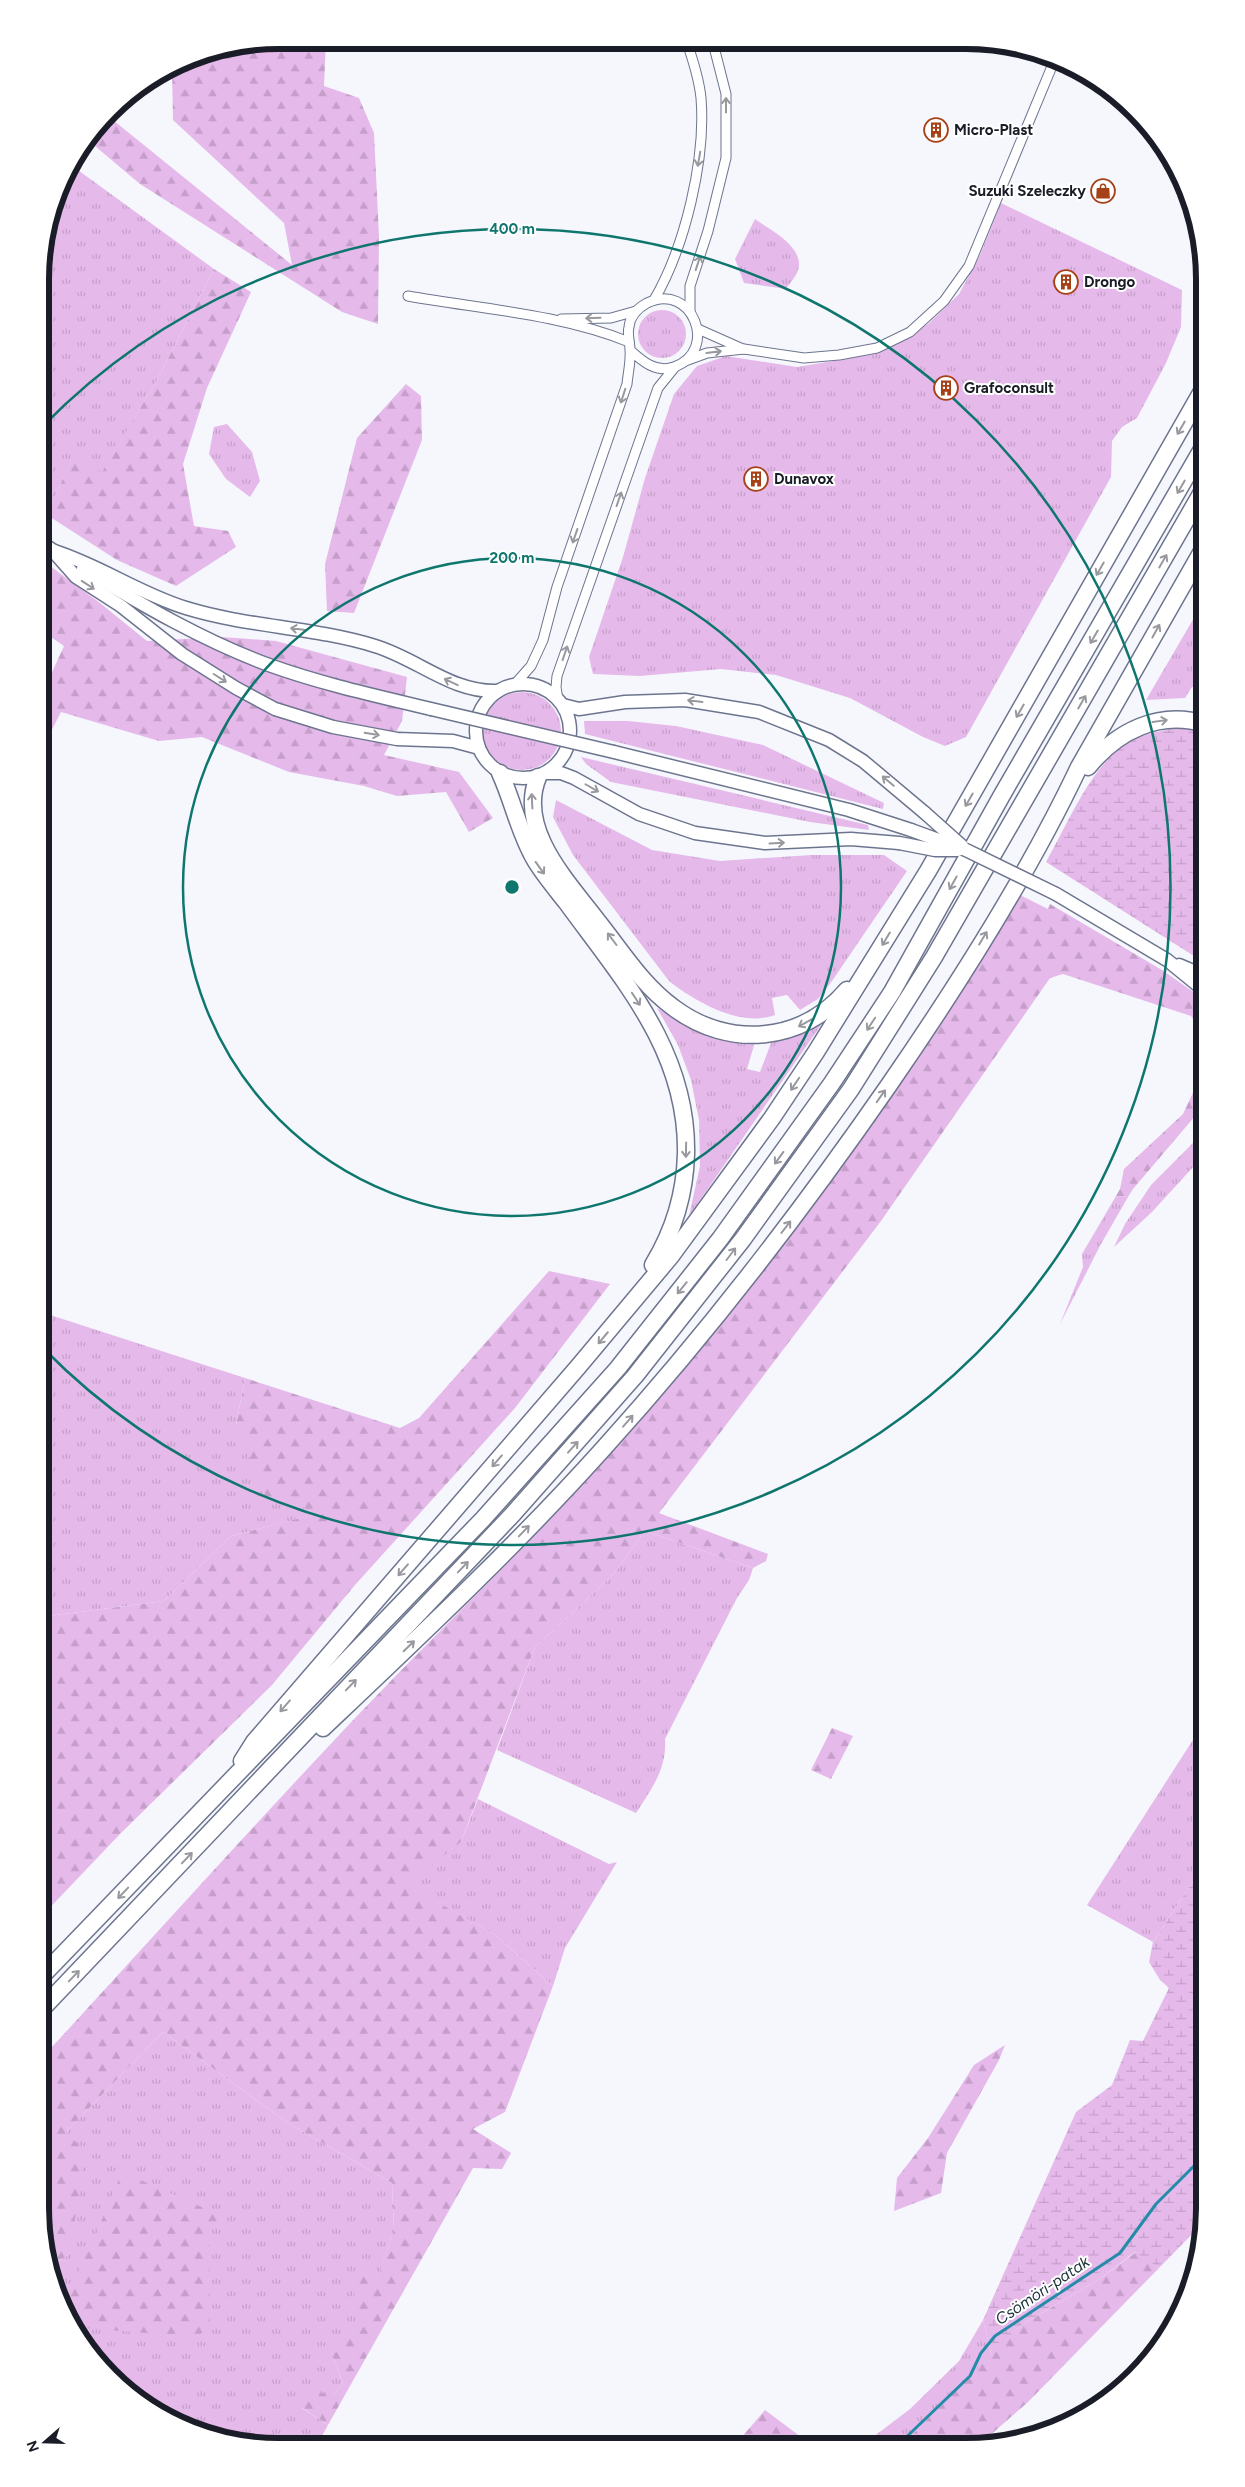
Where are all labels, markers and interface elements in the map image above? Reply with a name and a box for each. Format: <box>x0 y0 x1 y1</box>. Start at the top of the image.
one-way arrow <box>721 97 731 113</box>
building icon: Micro-Plast <box>923 117 949 143</box>
place label: Micro-Plast <box>954 121 1033 139</box>
one-way arrow <box>694 151 704 167</box>
shop icon: Suzuki Szeleczky <box>1090 178 1116 204</box>
place label: Suzuki Szeleczky <box>969 182 1086 200</box>
text: 400 m <box>489 220 535 238</box>
one-way arrow <box>693 256 703 272</box>
building icon: Drongo <box>1053 269 1079 295</box>
place label: Drongo <box>1084 273 1135 291</box>
one-way arrow <box>585 314 601 323</box>
one-way arrow <box>706 347 722 357</box>
building icon: Grafoconsult <box>933 375 959 401</box>
place label: Grafoconsult <box>964 379 1054 397</box>
one-way arrow <box>618 388 628 404</box>
one-way arrow <box>1176 421 1186 436</box>
building icon: Dunavox <box>743 466 769 492</box>
place label: Dunavox <box>774 470 834 488</box>
one-way arrow <box>1176 479 1186 494</box>
one-way arrow <box>615 492 624 507</box>
one-way arrow <box>570 528 579 543</box>
text: 200 m <box>490 549 534 567</box>
one-way arrow <box>1159 554 1169 568</box>
one-way arrow <box>1095 562 1105 576</box>
one-way arrow <box>81 579 95 590</box>
one-way arrow <box>291 624 307 634</box>
one-way arrow <box>1152 624 1162 638</box>
one-way arrow <box>1088 630 1098 644</box>
one-way arrow <box>561 645 571 661</box>
one-way arrow <box>213 674 227 684</box>
one-way arrow <box>444 676 459 686</box>
one-way arrow <box>1078 695 1088 709</box>
one-way arrow <box>687 696 703 706</box>
one-way arrow <box>1015 703 1025 718</box>
one-way arrow <box>1151 716 1167 726</box>
one-way arrow <box>363 730 379 740</box>
one-way arrow <box>881 776 894 787</box>
one-way arrow <box>585 784 599 794</box>
one-way arrow <box>964 792 974 807</box>
one-way arrow <box>528 793 537 809</box>
one-way arrow <box>769 838 785 847</box>
one-way arrow <box>535 860 546 874</box>
one-way arrow <box>948 876 958 891</box>
centre of rings <box>503 878 521 896</box>
one-way arrow <box>607 932 617 946</box>
one-way arrow <box>881 932 891 946</box>
one-way arrow <box>979 932 989 946</box>
one-way arrow <box>631 991 641 1005</box>
one-way arrow <box>865 1016 875 1030</box>
one-way arrow <box>799 1019 813 1029</box>
one-way arrow <box>790 1077 800 1091</box>
one-way arrow <box>876 1089 886 1103</box>
one-way arrow <box>681 1142 691 1158</box>
one-way arrow <box>774 1151 785 1164</box>
one-way arrow <box>781 1220 791 1234</box>
one-way arrow <box>726 1248 737 1261</box>
one-way arrow <box>677 1281 688 1294</box>
one-way arrow <box>597 1331 608 1344</box>
one-way arrow <box>622 1414 634 1427</box>
one-way arrow <box>567 1441 579 1454</box>
one-way arrow <box>492 1454 503 1467</box>
one-way arrow <box>518 1525 530 1537</box>
one-way arrow <box>457 1561 469 1574</box>
one-way arrow <box>397 1564 409 1577</box>
one-way arrow <box>403 1640 415 1652</box>
one-way arrow <box>345 1678 357 1691</box>
one-way arrow <box>279 1700 291 1713</box>
one-way arrow <box>180 1853 192 1865</box>
one-way arrow <box>117 1887 129 1900</box>
one-way arrow <box>68 1969 80 1982</box>
water label: Csömöri-patak <box>992 2251 1094 2329</box>
north arrow <box>20 2417 70 2467</box>
text: N <box>23 2438 43 2454</box>

